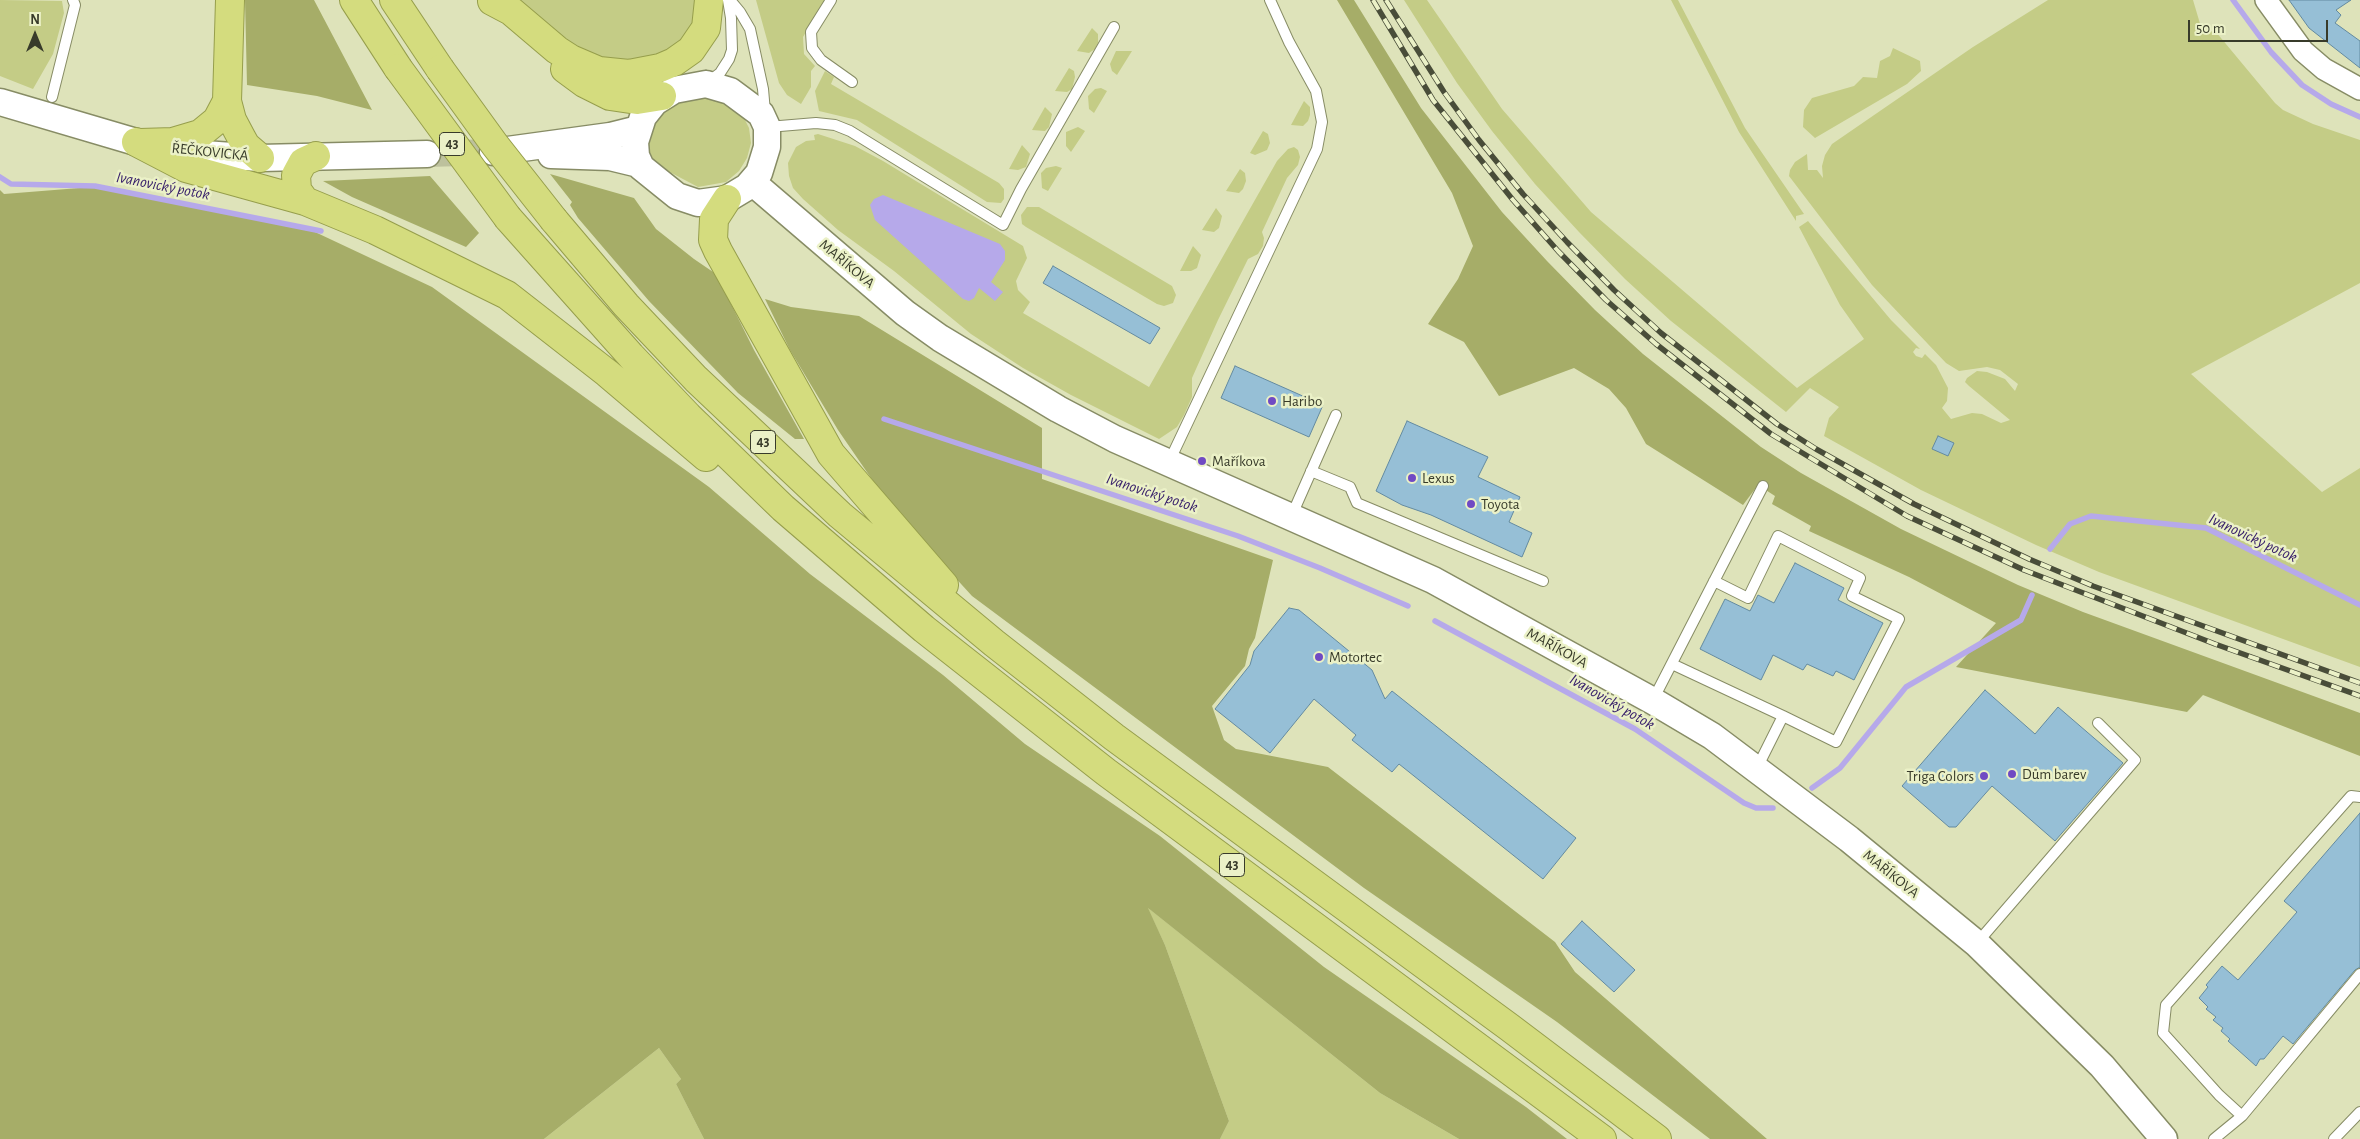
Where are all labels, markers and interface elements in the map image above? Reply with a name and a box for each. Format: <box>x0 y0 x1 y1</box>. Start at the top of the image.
north arrow <box>10 10 60 60</box>
scale bar <box>2190 10 2330 42</box>
text: N <box>30 13 40 27</box>
text: 50 m <box>2196 21 2225 36</box>
road number: 43 <box>440 132 464 156</box>
street label: ŘEČKOVICKÁ <box>171 139 249 165</box>
water label: Ivanovický potok <box>114 167 212 205</box>
street label: MAŘÍKOVA <box>816 236 878 292</box>
place label: Haribo <box>1282 392 1322 410</box>
marker: Haribo <box>1266 395 1278 407</box>
road number: 43 <box>750 431 776 454</box>
place label: Maříkova <box>1212 452 1266 470</box>
marker: Maříkova <box>1196 455 1208 467</box>
water label: Ivanovický potok <box>1104 469 1200 517</box>
place label: Lexus <box>1422 469 1455 487</box>
marker: Lexus <box>1406 472 1418 484</box>
place label: Toyota <box>1481 495 1520 513</box>
marker: Toyota <box>1465 498 1477 510</box>
water label: Ivanovický potok <box>2206 509 2300 567</box>
street label: MAŘÍKOVA <box>1523 624 1591 672</box>
place label: Motortec <box>1329 648 1382 666</box>
marker: Motortec <box>1313 651 1325 663</box>
water label: Ivanovický potok <box>1566 670 1658 734</box>
place label: Dům barev <box>2022 765 2086 783</box>
place label: Triga Colors <box>1906 767 1974 785</box>
marker: Dům barev <box>2006 768 2018 780</box>
marker: Triga Colors <box>1978 770 1990 782</box>
street label: MAŘÍKOVA <box>1859 846 1923 902</box>
road number: 43 <box>1220 854 1244 876</box>

